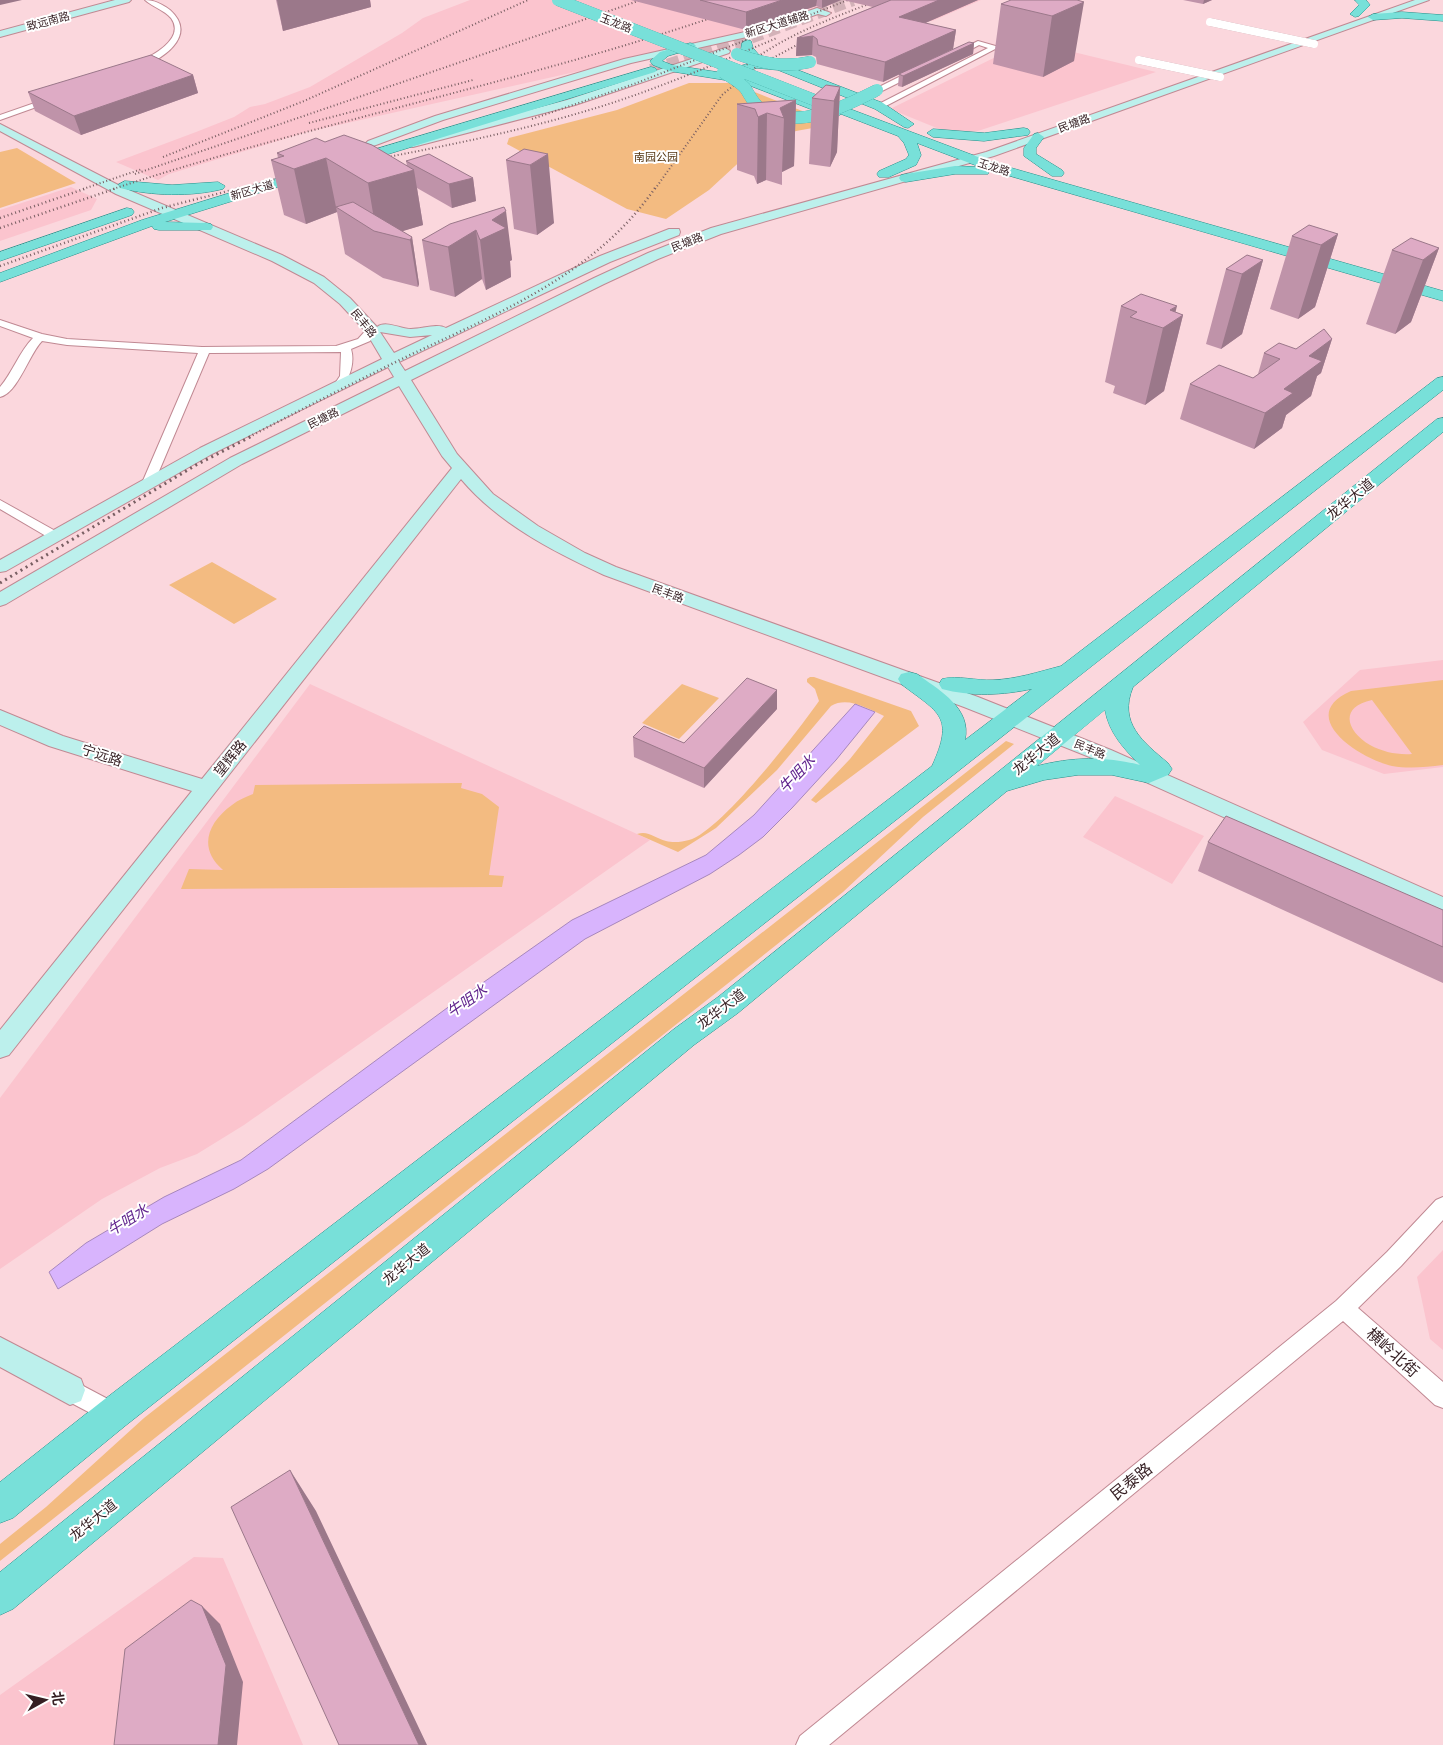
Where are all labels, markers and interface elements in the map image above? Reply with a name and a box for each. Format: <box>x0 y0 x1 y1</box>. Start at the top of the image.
street label: 新区大道辅路 <box>744 9 811 40</box>
street label: 致远南路 <box>25 10 71 33</box>
street label: 玉龙路 <box>598 11 634 35</box>
street label: 民塘路 <box>1056 112 1092 135</box>
park label: 南园公园 <box>634 151 678 164</box>
street label: 玉龙路 <box>976 156 1012 179</box>
street label: 新区大道 <box>229 178 275 203</box>
street label: 民塘路 <box>669 230 705 254</box>
street label: 民丰路 <box>348 306 379 340</box>
street label: 民塘路 <box>306 405 341 432</box>
street label: 龙华大道 <box>1323 475 1377 524</box>
street label: 民丰路 <box>650 582 686 605</box>
street label: 龙华大道 <box>1009 730 1063 779</box>
street label: 望辉路 <box>211 737 250 780</box>
street label: 民丰路 <box>1072 737 1108 762</box>
street label: 宁远路 <box>79 741 124 770</box>
water label: 牛咀水 <box>775 751 820 796</box>
water label: 牛咀水 <box>443 980 491 1021</box>
street label: 龙华大道 <box>694 986 749 1033</box>
water label: 牛咀水 <box>104 1200 153 1240</box>
street label: 龙华大道 <box>379 1240 433 1289</box>
street label: 横岭北街 <box>1363 1324 1423 1381</box>
street label: 民泰路 <box>1107 1459 1156 1504</box>
street label: 龙华大道 <box>66 1496 120 1545</box>
north arrow <box>20 1675 70 1725</box>
text: 北 <box>48 1690 67 1706</box>

